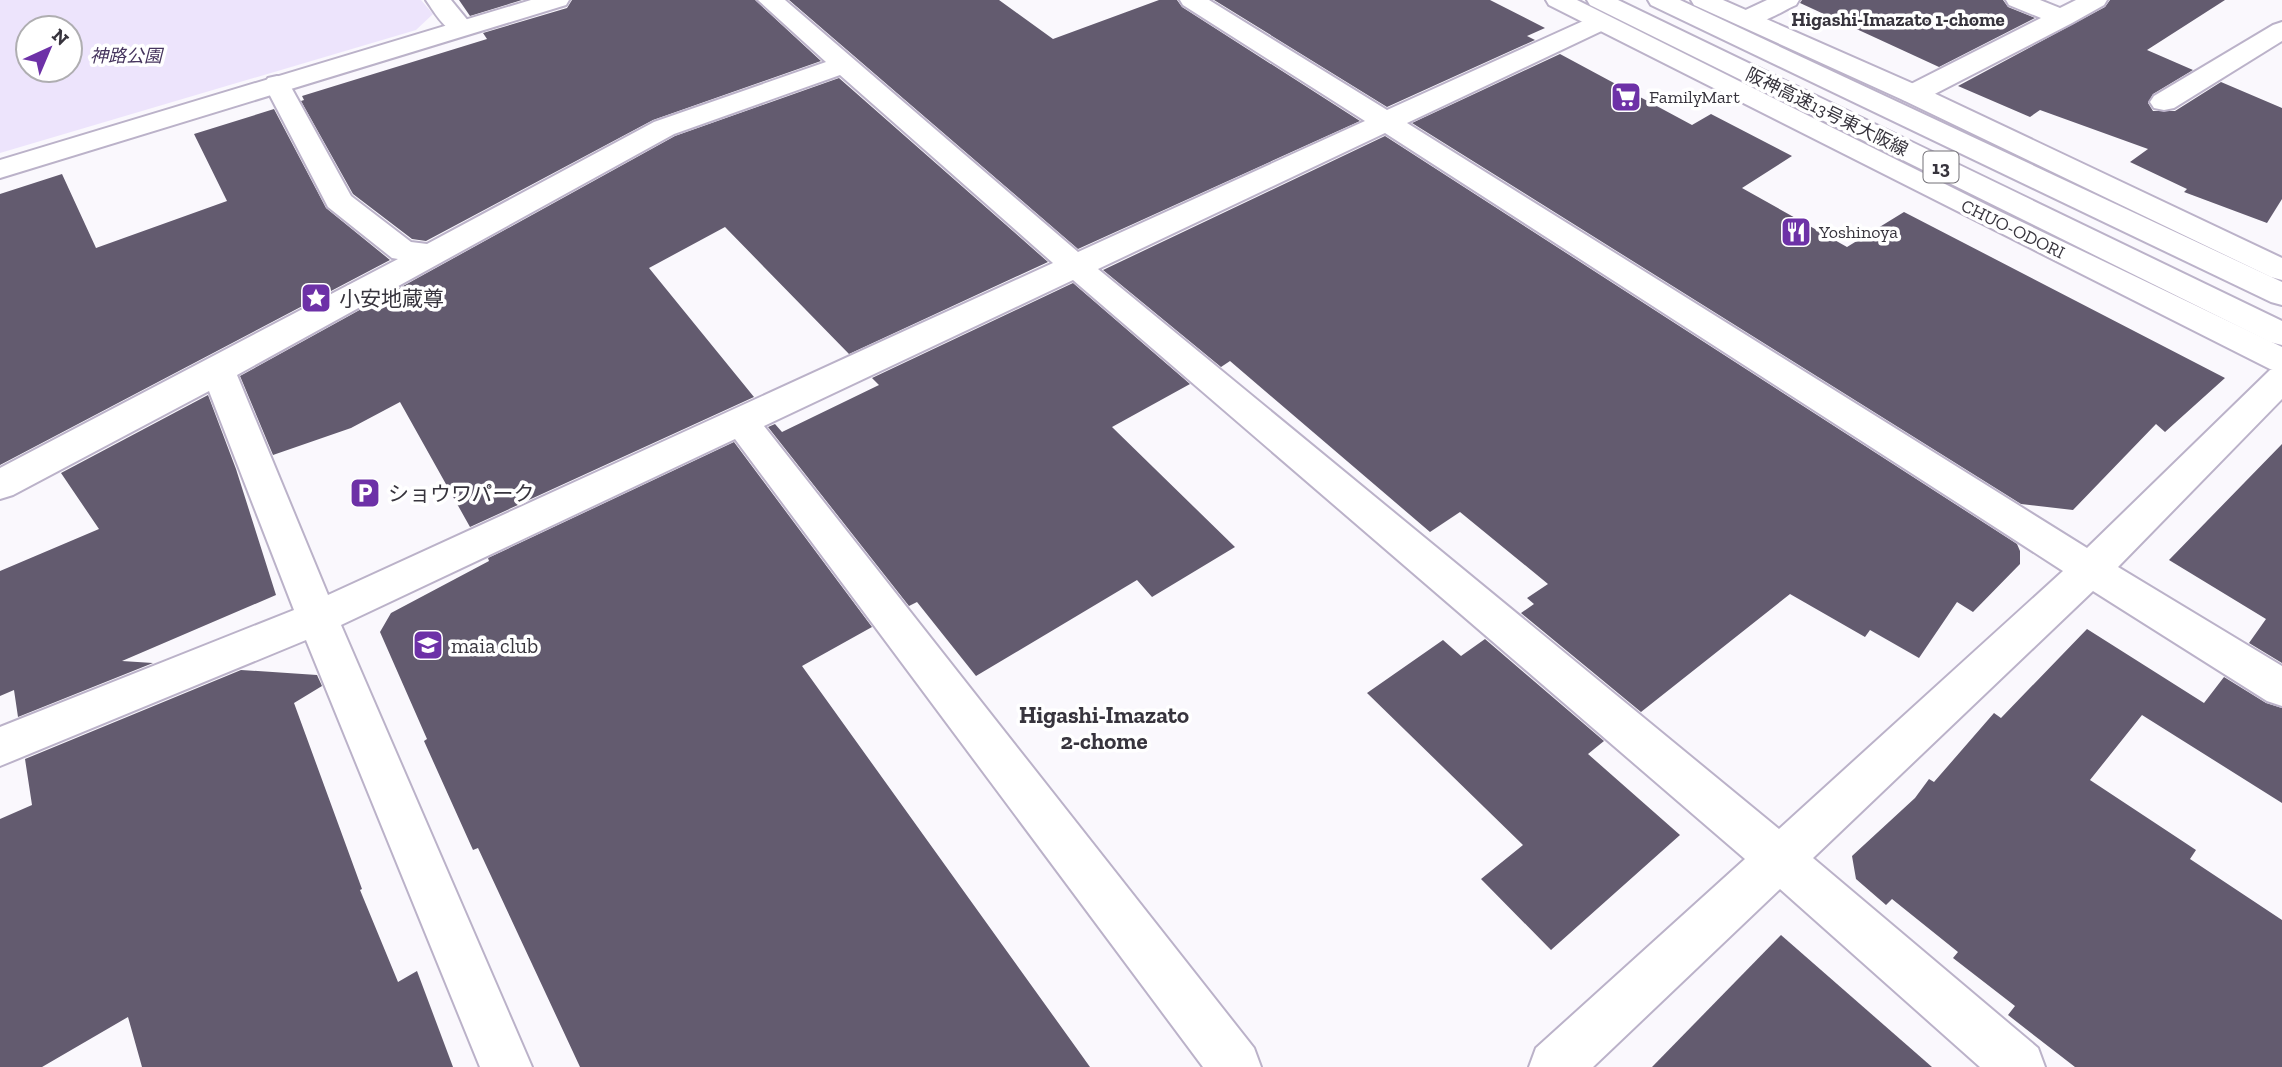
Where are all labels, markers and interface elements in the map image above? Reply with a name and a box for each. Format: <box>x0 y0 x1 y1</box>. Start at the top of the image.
district label: Higashi-Imazato 1-chome <box>1791 8 2005 31</box>
north arrow <box>14 14 84 84</box>
text: N <box>47 24 74 50</box>
park label: 神路公園 <box>90 45 165 67</box>
street label: 阪神高速13号東大阪線 <box>1742 63 1912 161</box>
supermarket icon: FamilyMart <box>1609 80 1643 114</box>
place label: FamilyMart <box>1649 86 1740 108</box>
road number: 13 <box>1924 152 1958 182</box>
street label: CHUO-ODORI <box>1958 194 2069 264</box>
restaurant icon: Yoshinoya <box>1779 215 1813 249</box>
place label: Yoshinoya <box>1818 221 1898 243</box>
place icon: 小安地蔵尊 <box>299 281 333 315</box>
place label: 小安地蔵尊 <box>339 286 444 311</box>
parking icon: ショウワパーク <box>348 476 382 510</box>
place label: ショウワパーク <box>388 481 535 506</box>
school or university icon: maia club <box>411 628 445 662</box>
place label: maia club <box>451 633 538 658</box>
district label: Higashi-Imazato 2-chome <box>1019 701 1189 755</box>

